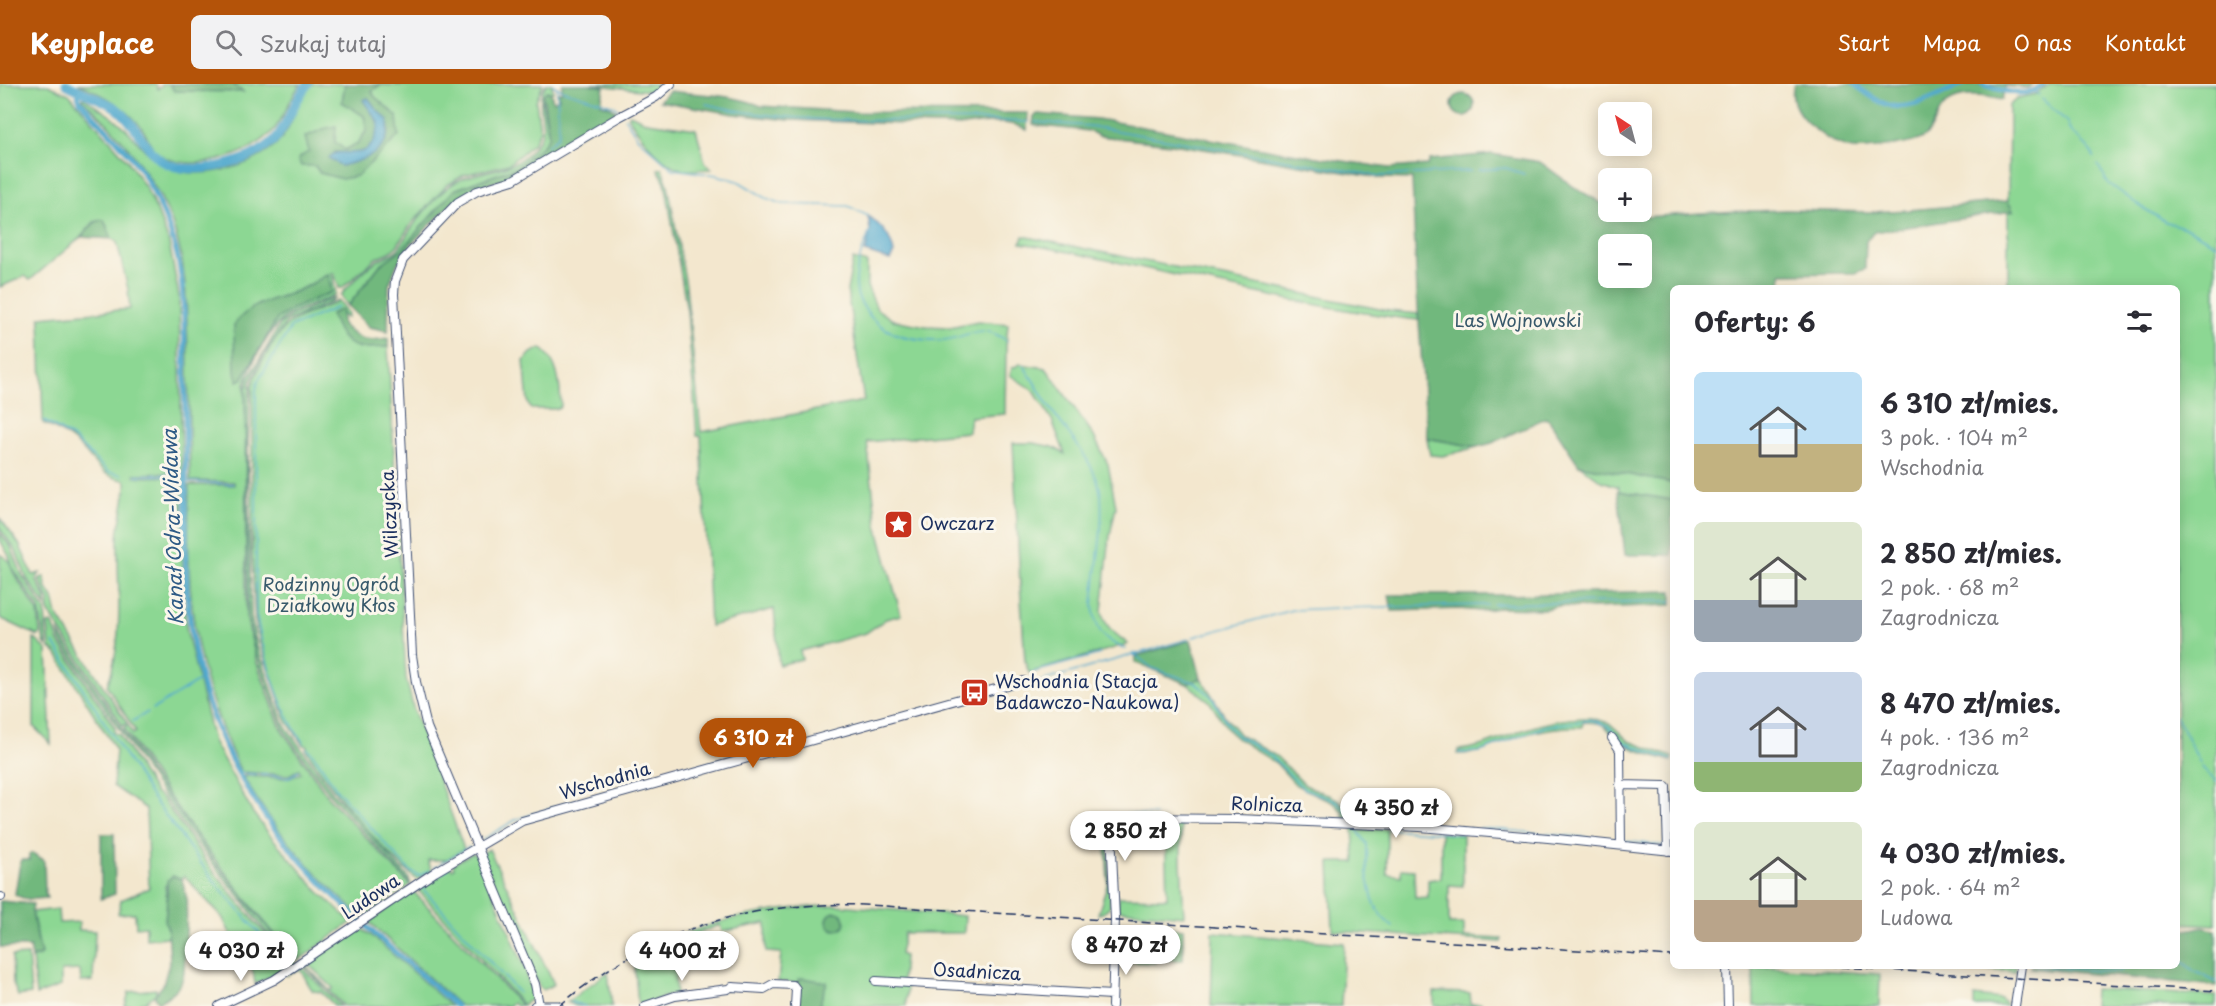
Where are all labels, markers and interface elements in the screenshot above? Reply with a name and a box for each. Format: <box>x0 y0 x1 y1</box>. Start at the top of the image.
search box <box>191 15 611 69</box>
text: Keyplace <box>30 21 155 64</box>
icon: search <box>212 26 245 59</box>
text: Szukaj tutaj <box>260 26 387 59</box>
text: Start <box>1838 26 1890 58</box>
text: Mapa <box>1923 26 1981 58</box>
text: O nas <box>2014 26 2072 58</box>
text: Kontakt <box>2105 26 2186 58</box>
north arrow <box>1598 102 1652 156</box>
map controls <box>1598 102 1652 288</box>
button: + <box>1598 168 1652 222</box>
button: − <box>1598 234 1652 288</box>
text: Oferty: 6 <box>1694 302 1816 341</box>
icon: filters <box>2123 305 2156 338</box>
park label: Las Wojnowski <box>1455 306 1581 333</box>
text: 6 310 zł/mies. <box>1880 383 2059 422</box>
icon: home <box>1742 396 1814 468</box>
text: 3 pok. · 104 m² <box>1880 422 2028 452</box>
water label: Kanał Odra-Widawa <box>154 427 190 626</box>
text: Wschodnia <box>1880 452 1984 482</box>
street label: Wilczycka <box>373 469 404 559</box>
place icon: Owczarz <box>883 508 915 540</box>
place label: Owczarz <box>920 509 995 536</box>
text: 2 850 zł/mies. <box>1880 533 2062 572</box>
icon: home <box>1742 546 1814 618</box>
park label: Rodzinny Ogród Działkowy Kłos <box>263 570 399 618</box>
text: 2 pok. · 68 m² <box>1880 572 2019 602</box>
text: Zagrodnicza <box>1880 602 1999 632</box>
place label: Wschodnia (Stacja Badawczo-Naukowa) <box>995 667 1180 715</box>
bus stop icon: Wschodnia (Stacja Badawczo-Naukowa) <box>958 676 990 708</box>
text: 8 470 zł/mies. <box>1880 683 2061 722</box>
icon: home <box>1742 696 1814 768</box>
pin: 6 310 zł <box>691 718 815 769</box>
text: 6 310 zł <box>713 722 793 752</box>
text: 4 pok. · 136 m² <box>1880 722 2029 752</box>
text: Zagrodnicza <box>1880 752 1999 782</box>
street label: Wschodnia <box>556 754 653 805</box>
pin: 4 350 zł <box>1334 788 1458 839</box>
street label: Rolnicza <box>1231 789 1304 818</box>
text: 4 350 zł <box>1354 792 1438 822</box>
pin: 2 850 zł <box>1063 811 1187 862</box>
text: 2 850 zł <box>1084 815 1166 845</box>
text: 4 030 zł/mies. <box>1880 833 2066 872</box>
icon: home <box>1742 846 1814 918</box>
street label: Ludowa <box>336 866 405 925</box>
text: 2 pok. · 64 m² <box>1880 872 2021 902</box>
text: Ludowa <box>1880 902 1952 932</box>
pin: 8 470 zł <box>1064 925 1188 976</box>
text: 8 470 zł <box>1086 929 1167 959</box>
pin: 4 030 zł <box>179 931 303 982</box>
pin: 4 400 zł <box>620 931 744 982</box>
text: 4 030 zł <box>199 935 283 965</box>
text: 4 400 zł <box>639 935 725 965</box>
street label: Osadnicza <box>932 955 1023 986</box>

